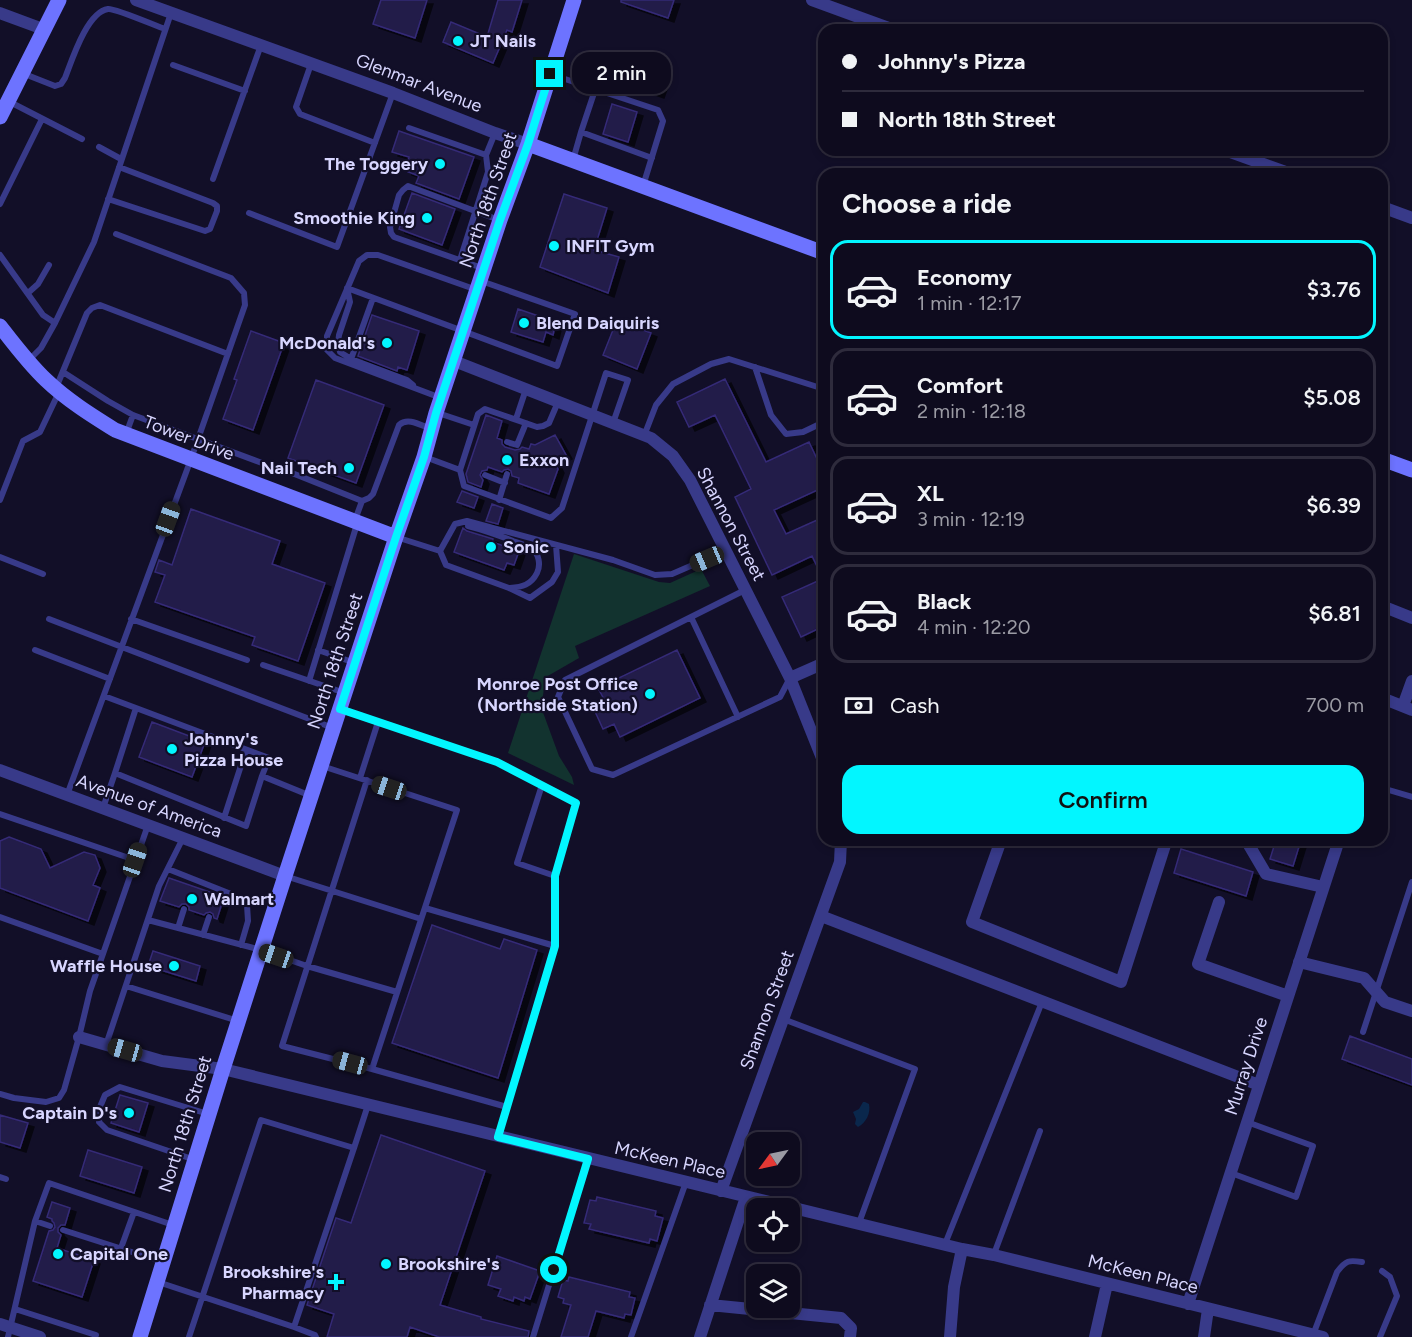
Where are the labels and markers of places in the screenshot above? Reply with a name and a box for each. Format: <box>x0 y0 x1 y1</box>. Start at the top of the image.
place label: JT Nails <box>470 30 536 52</box>
marker: JT Nails <box>451 34 465 48</box>
place label: The Toggery <box>324 153 429 175</box>
marker: The Toggery <box>433 157 447 171</box>
place label: Smoothie King <box>293 207 415 229</box>
marker: Smoothie King <box>420 211 434 225</box>
place label: INFIT Gym <box>566 235 655 257</box>
marker: INFIT Gym <box>547 239 561 253</box>
place label: Blend Daiquiris <box>536 312 660 334</box>
marker: Blend Daiquiris <box>517 316 531 330</box>
place label: McDonald's <box>279 332 376 354</box>
marker: McDonald's <box>380 336 394 350</box>
place label: Exxon <box>519 449 569 471</box>
marker: Exxon <box>500 453 514 467</box>
place label: Nail Tech <box>261 457 337 479</box>
marker: Nail Tech <box>342 461 356 475</box>
place label: Sonic <box>503 536 549 558</box>
marker: Sonic <box>484 540 498 554</box>
place label: Monroe Post Office (Northside Station) <box>476 673 638 716</box>
marker: Monroe Post Office (Northside Station) <box>643 687 657 701</box>
place label: Johnny's Pizza House <box>184 728 283 771</box>
marker: Johnny's Pizza House <box>165 742 179 756</box>
place label: Walmart <box>204 888 274 910</box>
marker: Walmart <box>185 892 199 906</box>
place label: Waffle House <box>50 955 162 977</box>
marker: Waffle House <box>167 959 181 973</box>
place label: Captain D's <box>22 1102 118 1124</box>
marker: Captain D's <box>122 1106 136 1120</box>
place label: Capital One <box>70 1243 168 1265</box>
marker: Capital One <box>51 1247 65 1261</box>
place label: Brookshire's <box>398 1253 500 1275</box>
marker: Brookshire's <box>379 1257 393 1271</box>
place label: Brookshire's Pharmacy <box>223 1261 325 1304</box>
marker: Brookshire's Pharmacy <box>329 1275 343 1289</box>

